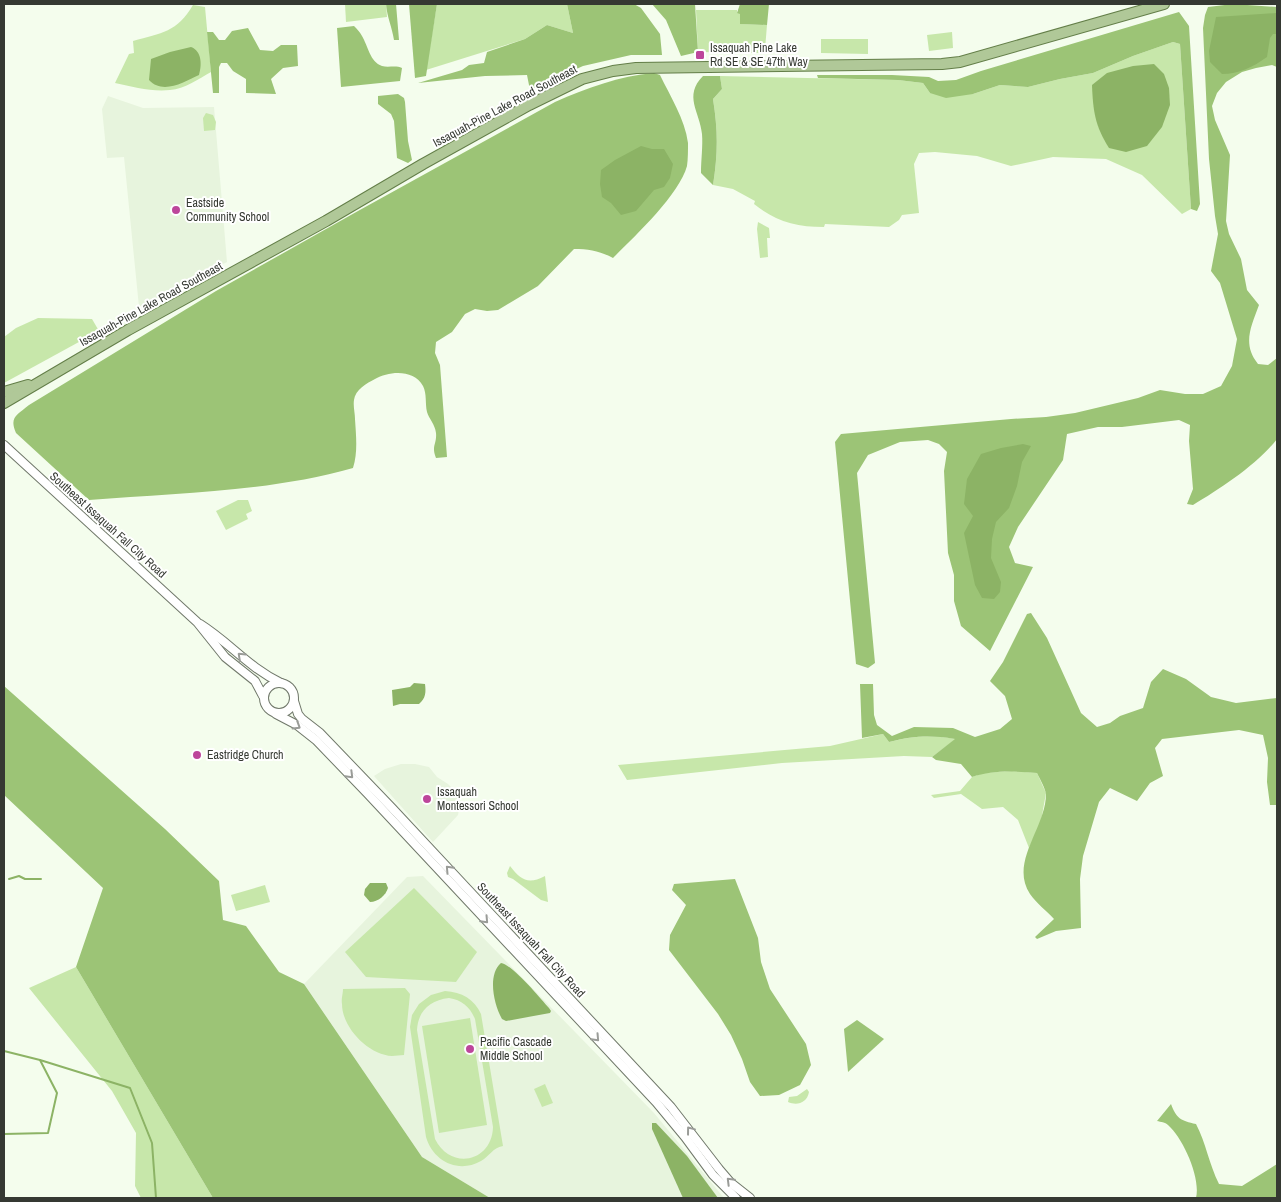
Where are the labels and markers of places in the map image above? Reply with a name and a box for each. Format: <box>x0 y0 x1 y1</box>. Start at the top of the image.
place label: Issaquah Pine Lake Rd SE & SE 47th Way <box>710 40 808 70</box>
marker: Issaquah Pine Lake Rd SE & SE 47th Way <box>694 49 706 61</box>
place label: Eastside Community School <box>186 195 269 225</box>
marker: Eastside Community School <box>170 204 182 216</box>
place label: Eastridge Church <box>207 747 284 763</box>
marker: Eastridge Church <box>191 749 203 761</box>
place label: Issaquah Montessori School <box>437 784 519 814</box>
marker: Issaquah Montessori School <box>421 793 433 805</box>
place label: Pacific Cascade Middle School <box>480 1034 552 1064</box>
marker: Pacific Cascade Middle School <box>464 1043 476 1055</box>

